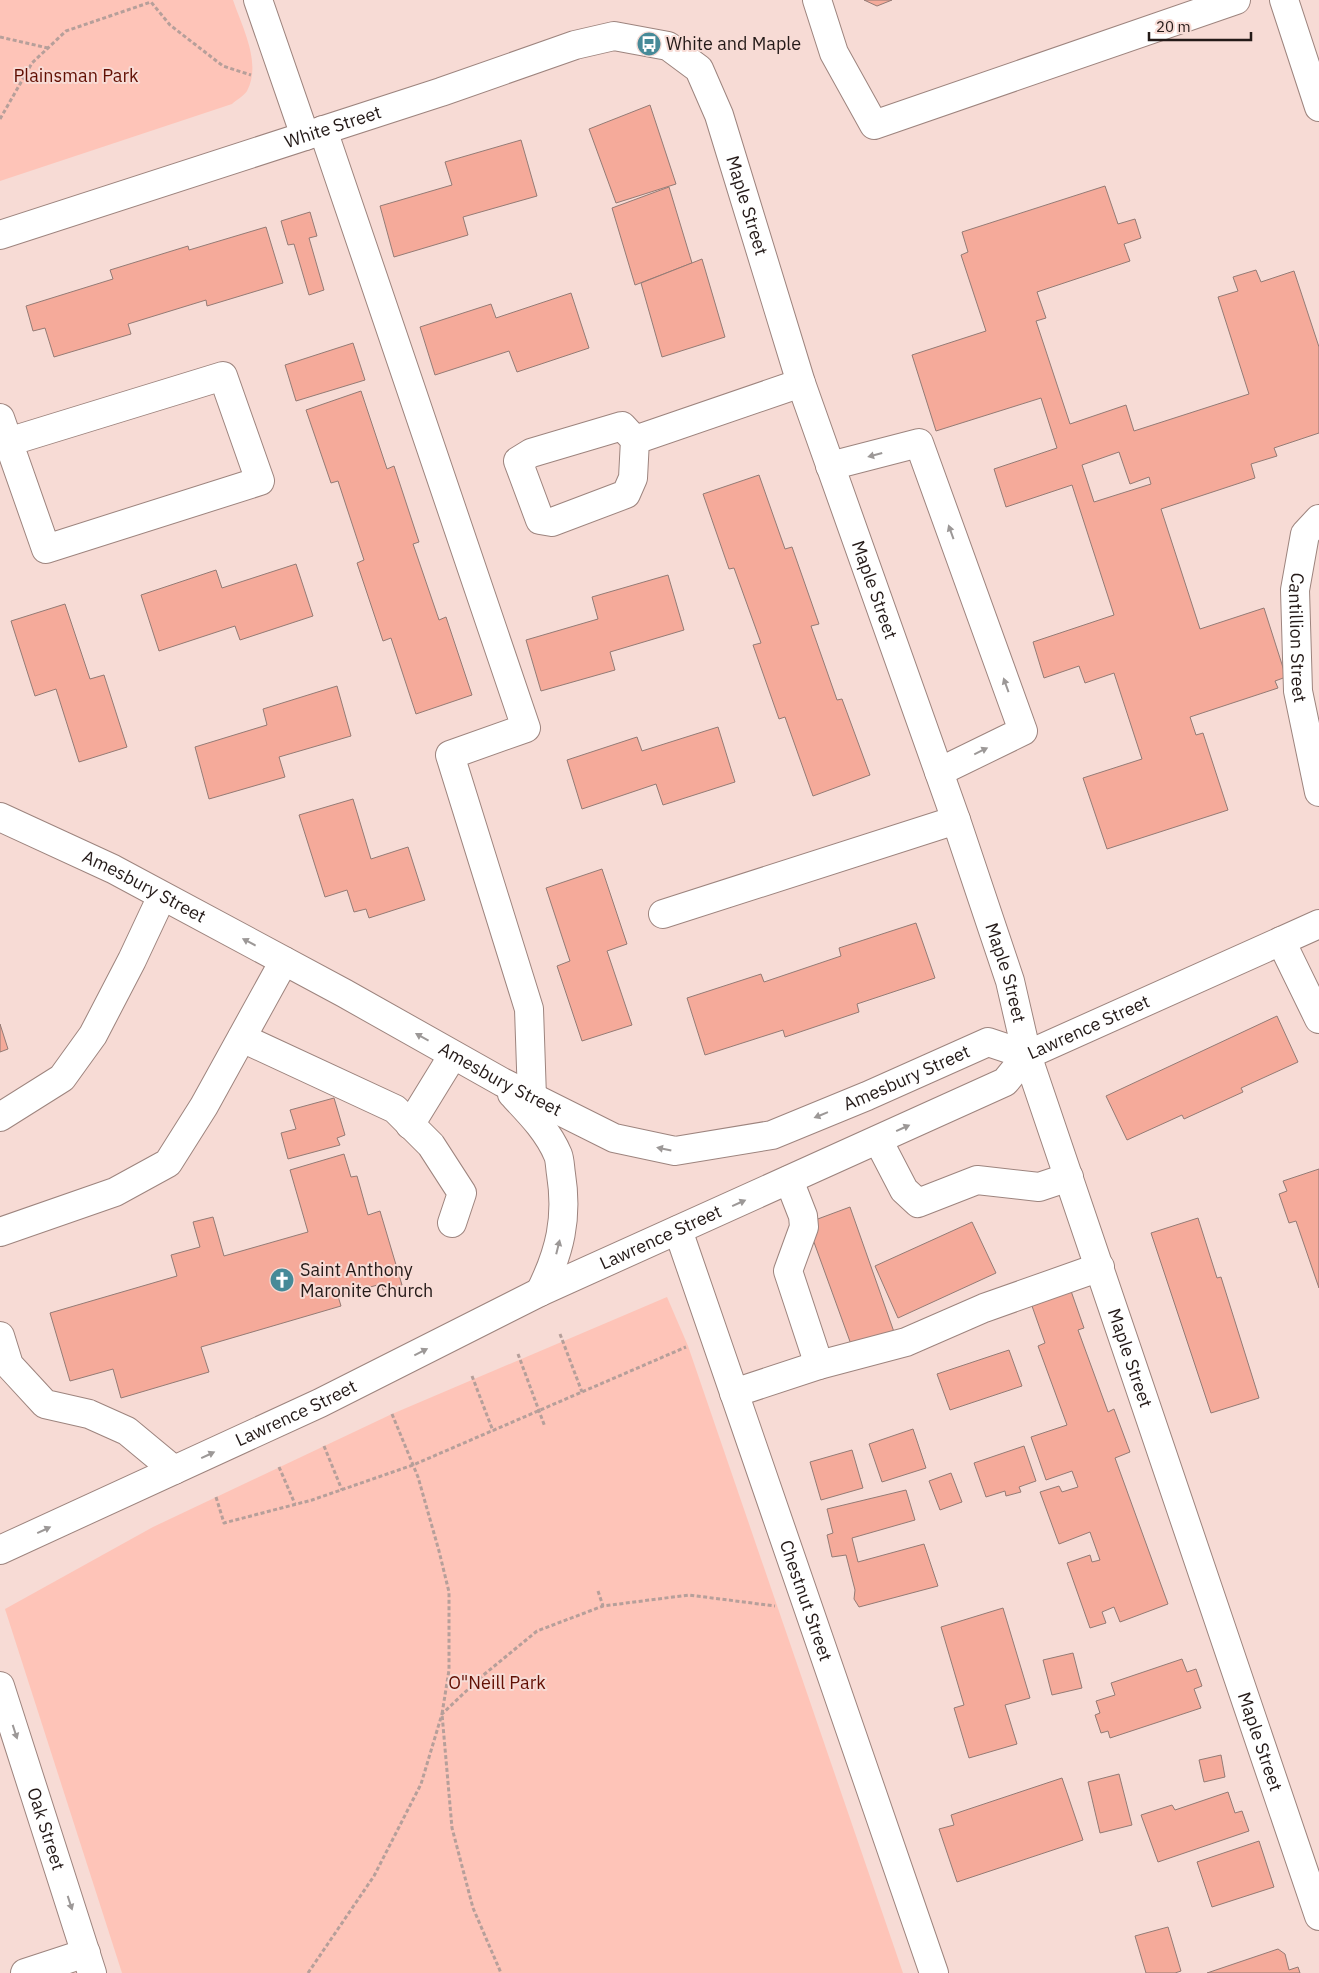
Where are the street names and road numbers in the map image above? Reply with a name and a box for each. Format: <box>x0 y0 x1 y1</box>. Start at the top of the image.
street label: White Street <box>281 100 384 153</box>
street label: Maple Street <box>721 153 773 258</box>
street label: Maple Street <box>847 537 903 642</box>
street label: Cantillion Street <box>1284 571 1312 705</box>
street label: Amesbury Street <box>79 845 210 928</box>
street label: Maple Street <box>980 920 1031 1025</box>
street label: Lawrence Street <box>1024 990 1153 1064</box>
street label: Amesbury Street <box>435 1037 566 1121</box>
street label: Amesbury Street <box>840 1040 973 1115</box>
street label: Lawrence Street <box>596 1199 725 1275</box>
street label: Maple Street <box>1103 1305 1158 1410</box>
street label: Lawrence Street <box>231 1374 360 1451</box>
street label: Chestnut Street <box>775 1537 838 1664</box>
street label: Maple Street <box>1233 1689 1288 1794</box>
street label: Oak Street <box>22 1784 70 1873</box>

